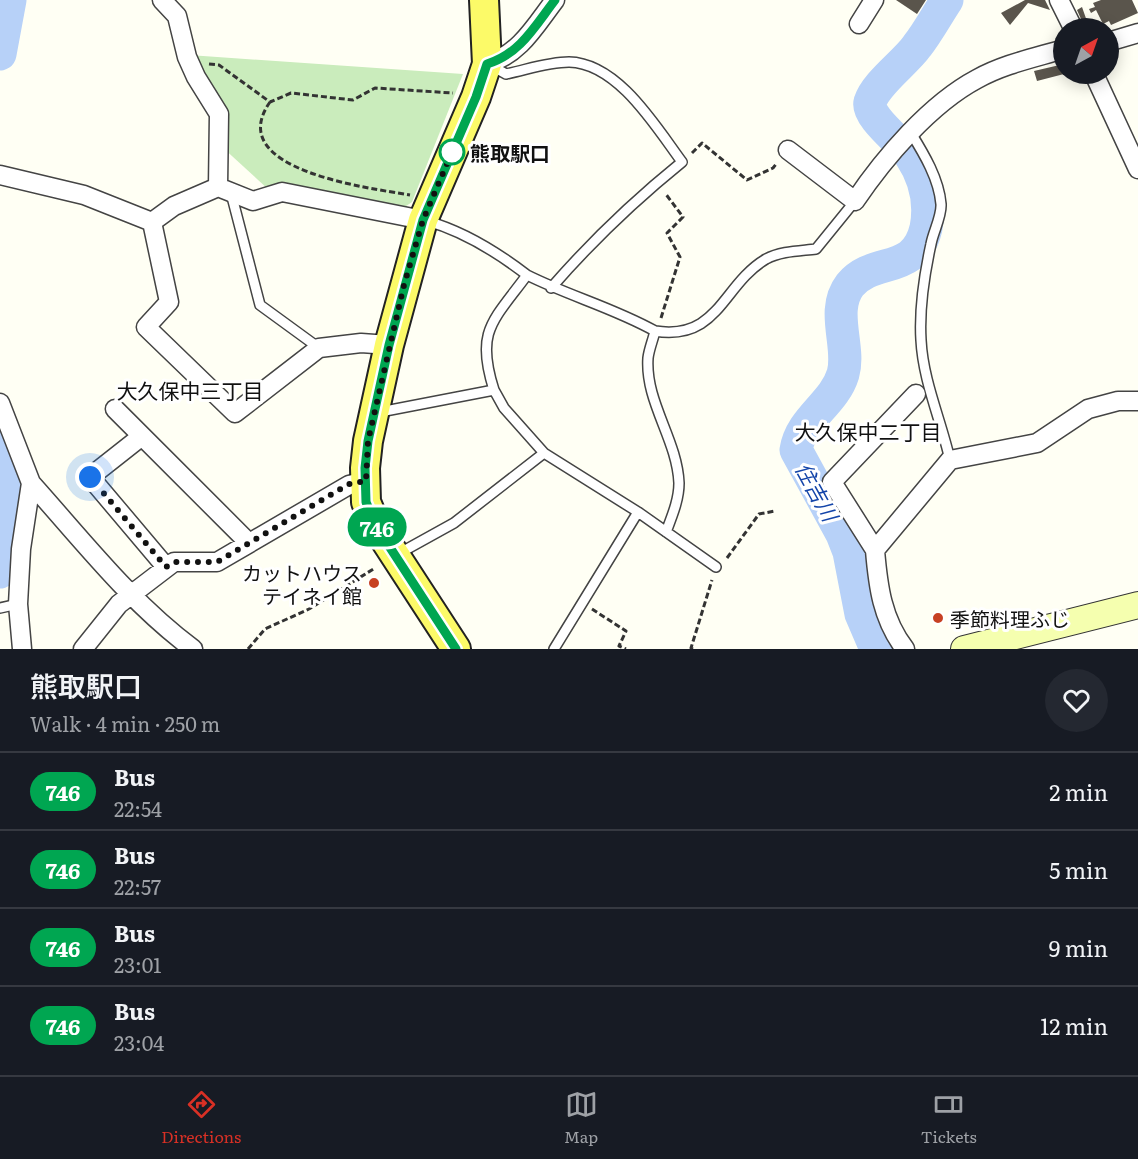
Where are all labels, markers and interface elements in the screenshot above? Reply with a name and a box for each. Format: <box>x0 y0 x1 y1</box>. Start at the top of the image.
north arrow <box>1053 18 1119 84</box>
map controls <box>1053 18 1119 84</box>
place label: 熊取駅口 <box>470 137 550 167</box>
marker: 熊取駅口 <box>439 139 465 165</box>
district label: 大久保中三丁目 <box>117 374 264 405</box>
district label: 大久保中二丁目 <box>795 415 942 446</box>
water label: 住吉川 <box>789 456 848 528</box>
your location <box>75 462 105 492</box>
line badge: 746 <box>342 508 412 546</box>
text: 746 <box>360 512 394 543</box>
place label: カットハウス テイネイ館 <box>242 557 362 610</box>
marker: カットハウス テイネイ館 <box>367 576 381 590</box>
place label: 季節料理ふじ <box>950 603 1070 633</box>
marker: 季節料理ふじ <box>931 611 945 625</box>
text: 熊取駅口 <box>30 664 142 706</box>
button: heart <box>1045 669 1108 732</box>
text: Walk · 4 min · 250 m <box>30 708 220 738</box>
text: Bus <box>114 760 155 793</box>
text: 2 min <box>1049 775 1108 808</box>
text: 746 <box>46 776 80 807</box>
text: 22:54 <box>114 793 162 823</box>
text: Bus <box>114 838 155 871</box>
text: 5 min <box>1049 853 1108 886</box>
text: 746 <box>46 854 80 885</box>
text: 22:57 <box>114 871 161 901</box>
text: Bus <box>114 916 155 949</box>
text: 9 min <box>1049 931 1108 964</box>
text: 746 <box>46 932 80 963</box>
text: 23:01 <box>114 949 161 979</box>
text: Bus <box>114 994 155 1027</box>
text: 12 min <box>1040 1009 1108 1042</box>
text: 746 <box>46 1010 80 1041</box>
text: 23:04 <box>114 1027 164 1057</box>
tab: Directions <box>161 1088 241 1148</box>
tab: Map <box>564 1088 598 1148</box>
tab: Tickets <box>921 1088 977 1148</box>

